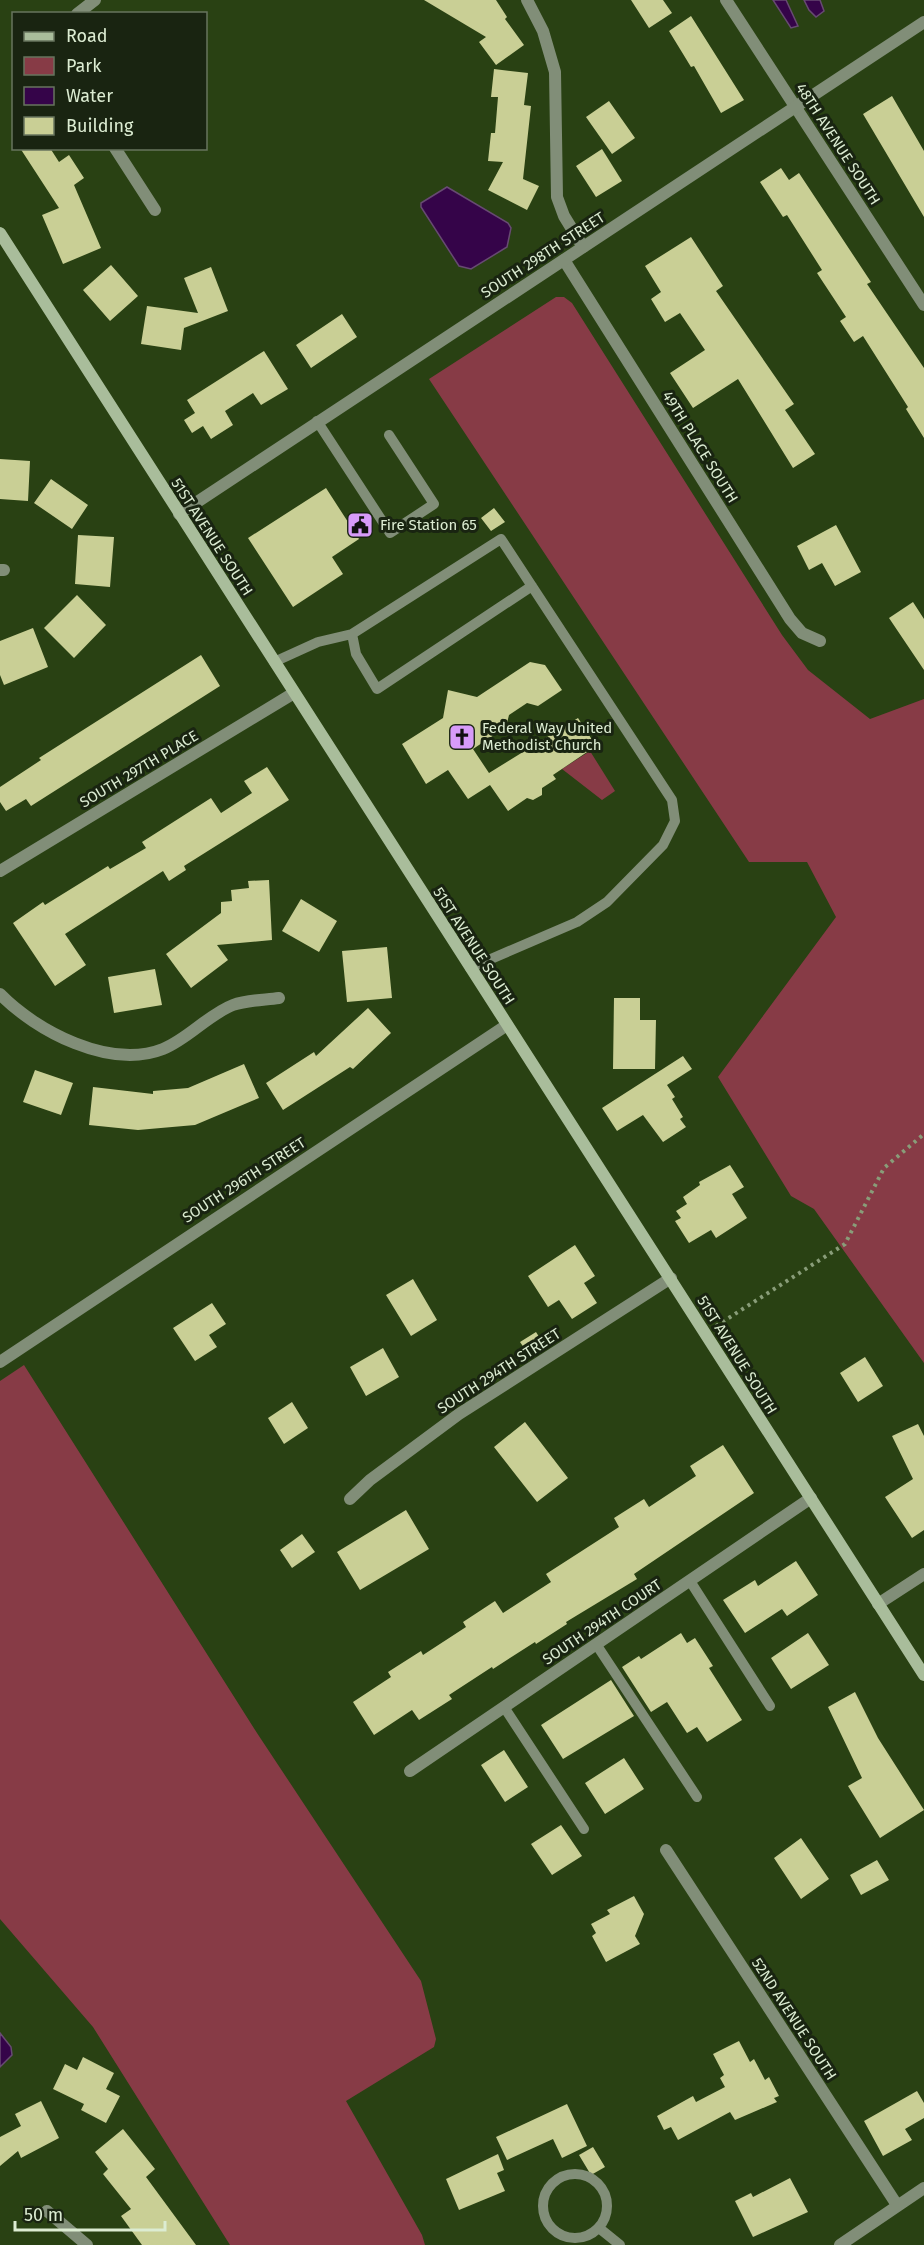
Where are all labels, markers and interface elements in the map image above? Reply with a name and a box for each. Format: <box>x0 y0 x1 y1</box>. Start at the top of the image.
legend <box>12 12 207 150</box>
text: Road <box>66 25 108 47</box>
text: Park <box>66 55 102 77</box>
street label: 48TH AVENUE SOUTH <box>792 80 884 208</box>
text: Water <box>66 85 113 107</box>
text: Building <box>66 115 134 137</box>
street label: SOUTH 298TH STREET <box>478 208 608 302</box>
street label: 49TH PLACE SOUTH <box>658 388 742 506</box>
street label: 51ST AVENUE SOUTH <box>167 475 257 599</box>
public building icon: Fire Station 65 <box>345 510 375 540</box>
place label: Fire Station 65 <box>380 516 477 534</box>
place label: Federal Way United Methodist Church <box>482 719 612 754</box>
church icon: Federal Way United Methodist Church <box>447 722 477 752</box>
street label: SOUTH 297TH PLACE <box>77 727 201 811</box>
street label: 51ST AVENUE SOUTH <box>429 884 519 1008</box>
street label: SOUTH 296TH STREET <box>179 1133 309 1227</box>
street label: 51ST AVENUE SOUTH <box>693 1292 781 1418</box>
street label: SOUTH 294TH STREET <box>434 1324 564 1418</box>
street label: SOUTH 294TH COURT <box>539 1575 665 1668</box>
street label: 52ND AVENUE SOUTH <box>748 1955 840 2083</box>
scale bar <box>15 2194 165 2232</box>
text: 50 m <box>24 2204 63 2226</box>

